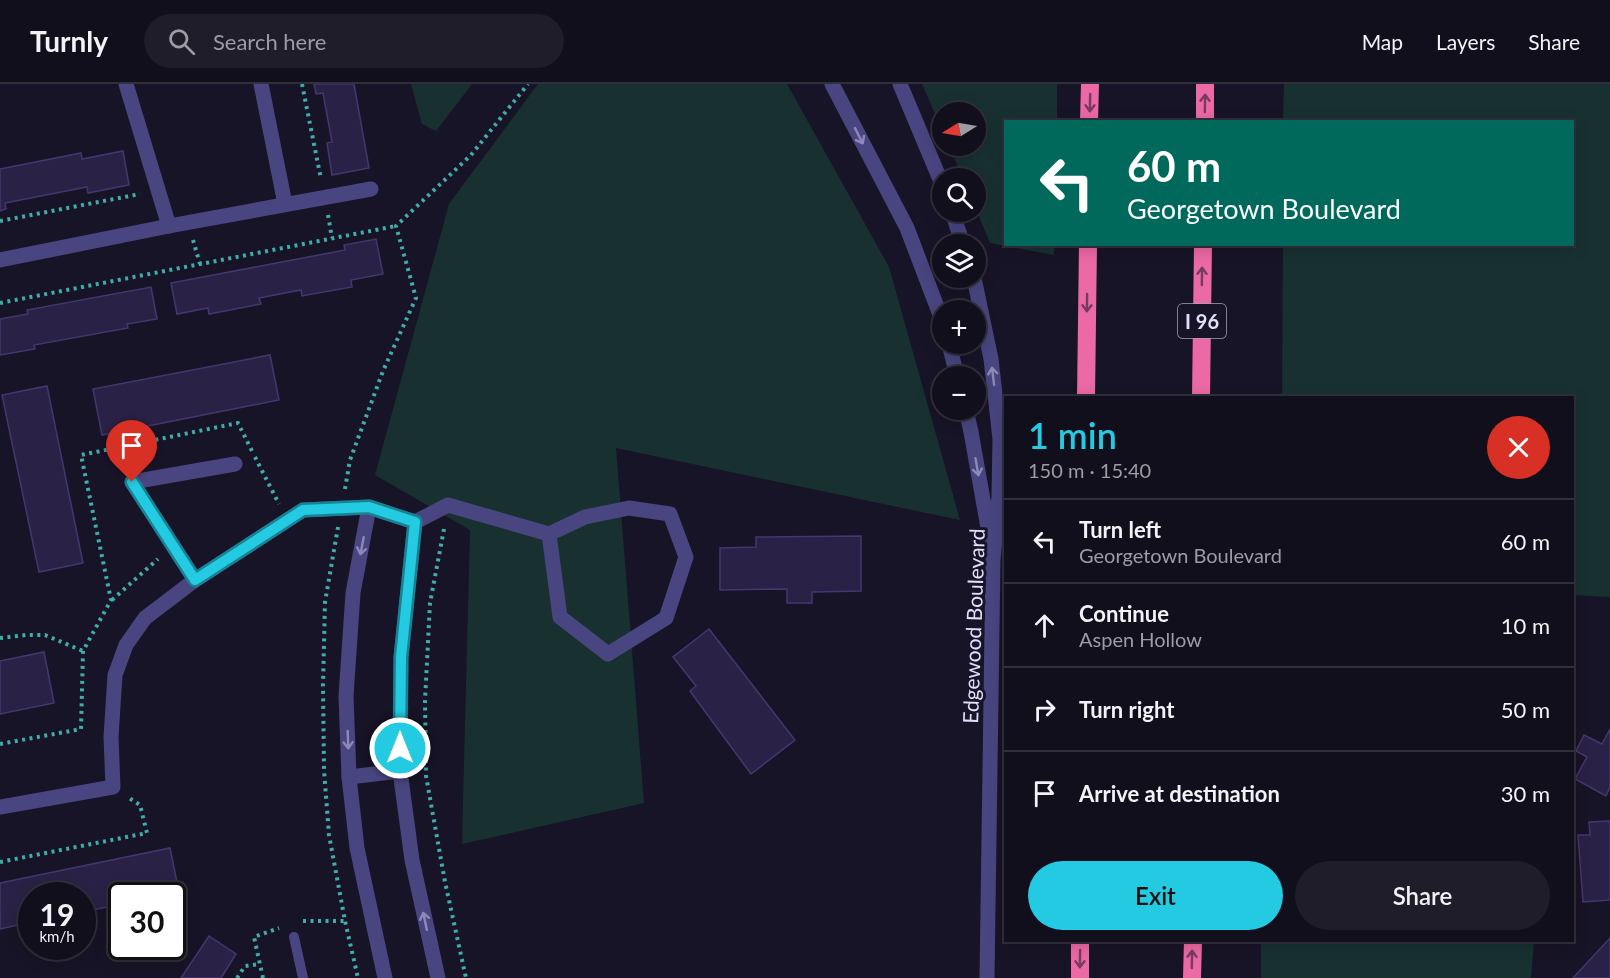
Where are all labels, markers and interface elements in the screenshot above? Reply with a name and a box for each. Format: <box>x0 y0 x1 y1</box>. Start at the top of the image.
search box <box>144 14 564 68</box>
text: Turnly <box>30 24 108 58</box>
icon: search <box>165 25 198 58</box>
text: Search here <box>213 28 326 55</box>
text: Map <box>1362 29 1403 54</box>
text: Layers <box>1436 29 1495 54</box>
text: Share <box>1528 29 1580 54</box>
one-way arrow <box>1084 92 1096 112</box>
one-way arrow <box>1199 93 1211 113</box>
north arrow <box>932 102 986 156</box>
map controls <box>932 102 986 420</box>
one-way arrow <box>853 127 865 144</box>
text: 60 m <box>1127 141 1221 191</box>
icon: left <box>1028 144 1106 222</box>
button: search <box>932 168 986 222</box>
text: Georgetown Boulevard <box>1127 192 1401 225</box>
button: layers <box>932 234 986 288</box>
one-way arrow <box>1197 267 1208 287</box>
one-way arrow <box>1081 292 1093 312</box>
button: + <box>932 300 986 354</box>
road number: I 96 <box>1178 304 1226 338</box>
button: − <box>932 366 986 420</box>
one-way arrow <box>987 366 998 386</box>
text: 1 min <box>1028 413 1117 457</box>
button: close <box>1487 416 1550 479</box>
pin <box>106 420 157 482</box>
icon: arrive <box>115 429 148 462</box>
one-way arrow <box>972 456 983 476</box>
text: 150 m · 15:40 <box>1028 458 1151 482</box>
text: Turn left <box>1079 516 1161 543</box>
icon: left <box>1028 525 1061 558</box>
street label: Edgewood Boulevard <box>957 528 989 724</box>
text: 60 m <box>1501 528 1550 555</box>
one-way arrow <box>356 535 367 555</box>
text: Georgetown Boulevard <box>1079 543 1282 567</box>
text: Continue <box>1079 600 1169 627</box>
icon: ahead <box>1028 609 1061 642</box>
text: 10 m <box>1501 612 1550 639</box>
text: Aspen Hollow <box>1079 627 1202 651</box>
icon: right <box>1028 693 1061 726</box>
text: Turn right <box>1079 696 1174 723</box>
text: 50 m <box>1501 696 1550 723</box>
position arrow <box>368 716 432 780</box>
one-way arrow <box>342 729 353 749</box>
icon: arrive <box>1028 777 1061 810</box>
text: Arrive at destination <box>1079 780 1280 807</box>
text: 30 m <box>1501 780 1550 807</box>
button: Exit <box>1028 861 1283 930</box>
button: Share <box>1295 861 1550 930</box>
speed limit sign: 30 <box>108 882 186 960</box>
text: 19 <box>40 896 74 932</box>
one-way arrow <box>419 912 431 931</box>
text: km/h <box>39 927 75 945</box>
one-way arrow <box>1074 949 1086 969</box>
one-way arrow <box>1186 950 1198 970</box>

